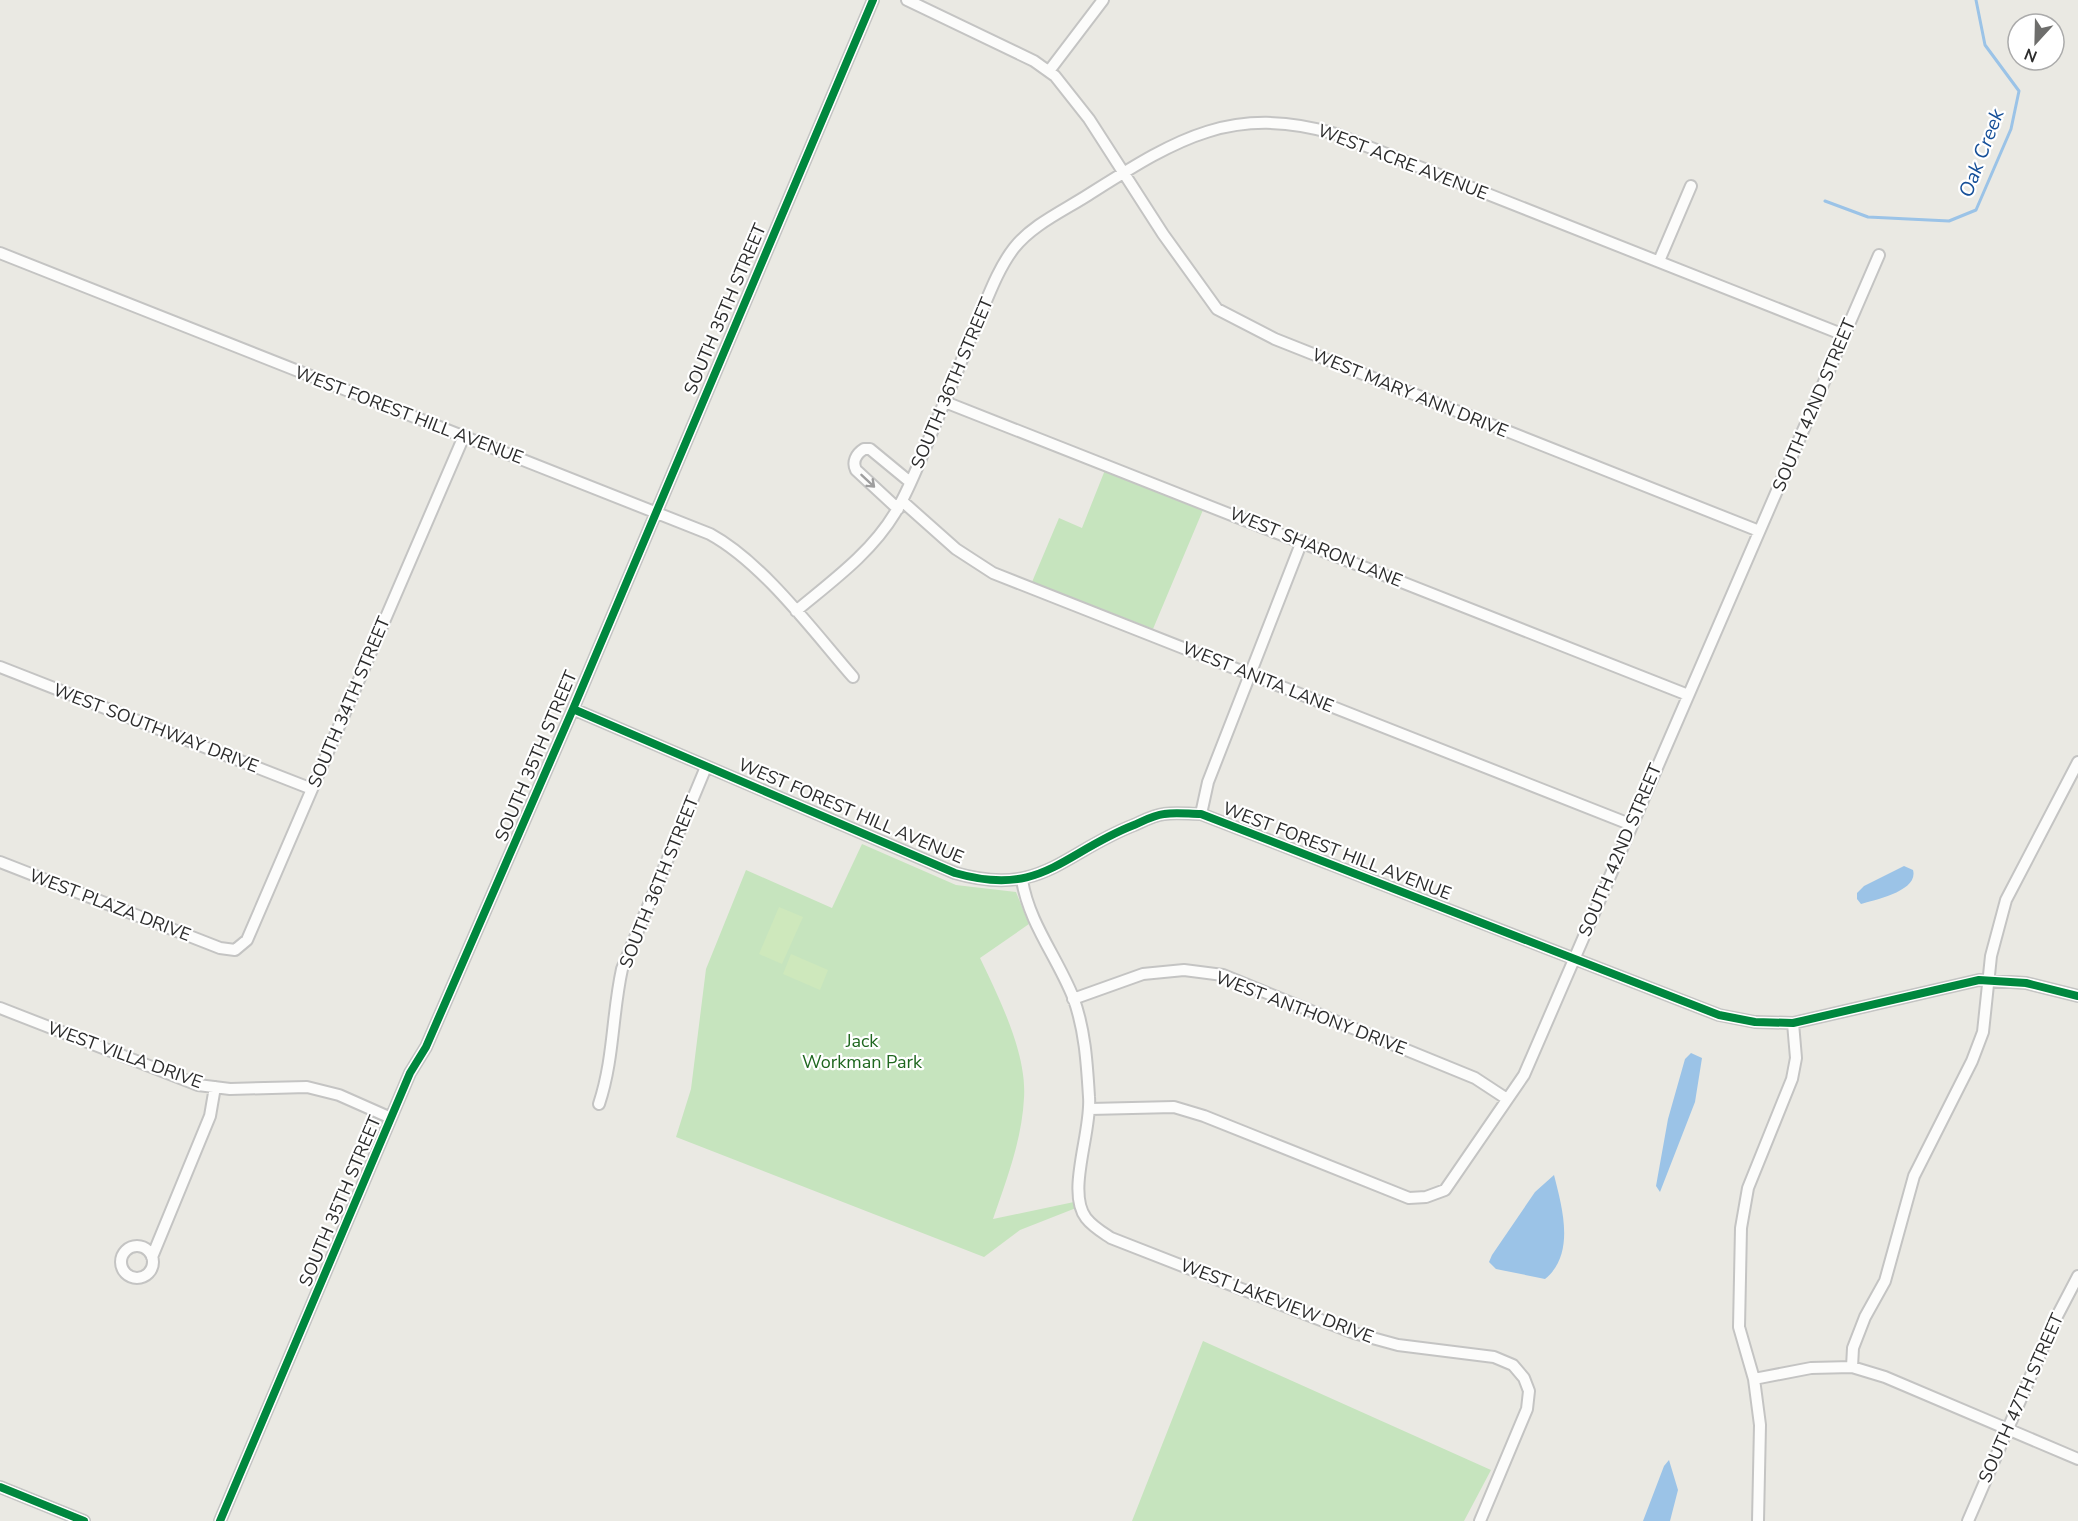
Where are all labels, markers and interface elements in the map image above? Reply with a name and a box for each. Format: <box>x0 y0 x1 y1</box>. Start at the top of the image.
north arrow <box>2006 12 2066 72</box>
text: N <box>2021 43 2040 67</box>
water label: Oak Creek <box>1952 104 2011 201</box>
street label: WEST ACRE AVENUE <box>1314 118 1492 206</box>
street label: SOUTH 35TH STREET <box>678 220 772 398</box>
street label: SOUTH 36TH STREET <box>905 294 999 472</box>
street label: SOUTH 42ND STREET <box>1767 315 1861 495</box>
street label: WEST MARY ANN DRIVE <box>1308 343 1512 443</box>
street label: WEST FOREST HILL AVENUE <box>291 360 527 470</box>
one-way arrow <box>861 474 876 489</box>
street label: WEST SHARON LANE <box>1226 501 1406 593</box>
street label: SOUTH 34TH STREET <box>302 613 396 791</box>
street label: WEST ANITA LANE <box>1179 636 1337 718</box>
street label: SOUTH 35TH STREET <box>489 667 583 845</box>
street label: WEST SOUTHWAY DRIVE <box>50 678 262 778</box>
street label: WEST FOREST HILL AVENUE <box>735 753 967 869</box>
street label: SOUTH 42ND STREET <box>1573 760 1667 940</box>
street label: SOUTH 36TH STREET <box>614 792 704 971</box>
street label: WEST FOREST HILL AVENUE <box>1219 796 1455 906</box>
street label: WEST PLAZA DRIVE <box>26 863 194 947</box>
street label: WEST ANTHONY DRIVE <box>1212 965 1410 1061</box>
street label: WEST VILLA DRIVE <box>44 1016 206 1094</box>
park label: Jack Workman Park <box>802 1029 923 1074</box>
street label: SOUTH 35TH STREET <box>293 1112 387 1290</box>
street label: WEST LAKEVIEW DRIVE <box>1177 1253 1377 1349</box>
street label: SOUTH 47TH STREET <box>1973 1309 2069 1487</box>

